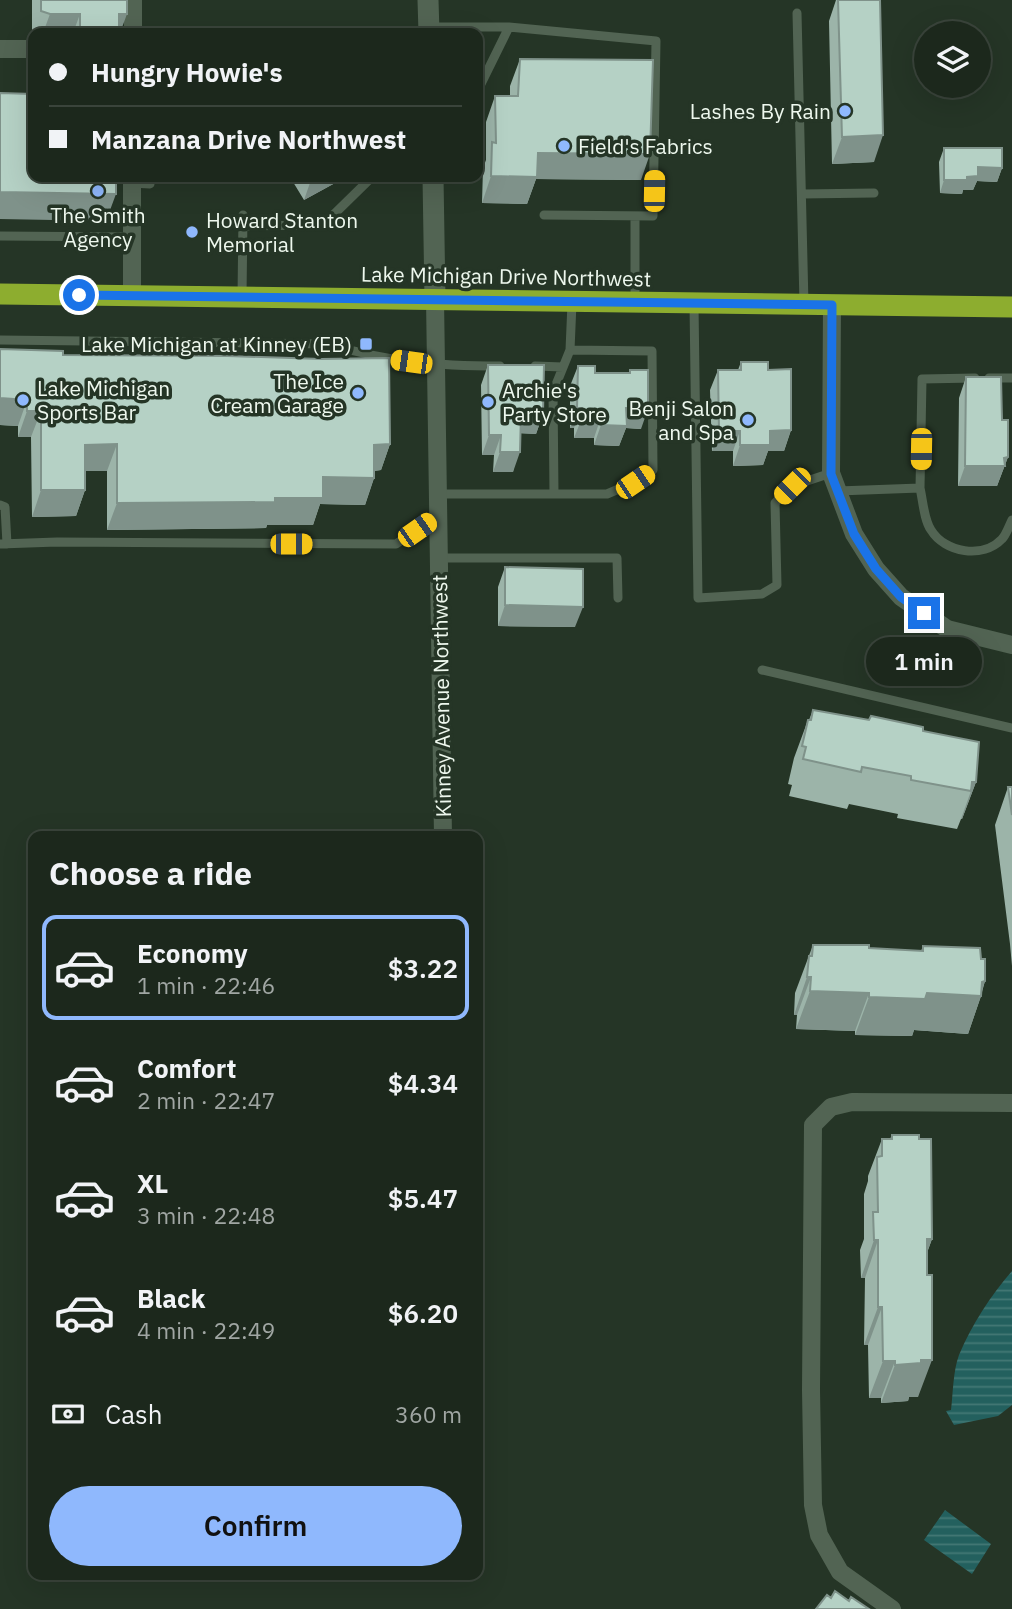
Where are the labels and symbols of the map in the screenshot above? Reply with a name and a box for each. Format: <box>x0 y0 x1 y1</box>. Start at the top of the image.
place label: Lashes By Rain <box>690 97 831 125</box>
marker: Lashes By Rain <box>837 103 853 119</box>
place label: Field's Fabrics <box>578 132 713 160</box>
marker: Field's Fabrics <box>556 138 572 154</box>
car <box>644 170 665 212</box>
marker: The Smith Agency <box>90 183 106 199</box>
place label: The Smith Agency <box>50 201 146 253</box>
place label: Howard Stanton Memorial <box>206 206 358 258</box>
marker: Howard Stanton Memorial <box>184 224 200 240</box>
street label: Lake Michigan Drive Northwest <box>361 259 651 293</box>
route start <box>63 279 95 311</box>
place label: Lake Michigan at Kinney (EB) <box>81 330 352 358</box>
marker: Lake Michigan at Kinney (EB) <box>358 336 374 352</box>
car <box>389 349 434 375</box>
place label: The Ice Cream Garage <box>210 367 344 419</box>
place label: Lake Michigan Sports Bar <box>37 374 170 426</box>
place label: Archie's Party Store <box>502 376 607 428</box>
marker: The Ice Cream Garage <box>350 385 366 401</box>
marker: Lake Michigan Sports Bar <box>15 392 31 408</box>
marker: Archie's Party Store <box>480 394 496 410</box>
place label: Benji Salon and Spa <box>629 394 734 446</box>
marker: Benji Salon and Spa <box>740 412 756 428</box>
car <box>911 428 932 470</box>
car <box>612 462 659 502</box>
car <box>770 464 815 508</box>
car <box>394 509 441 551</box>
car <box>271 534 313 555</box>
street label: Kinney Avenue Northwest <box>425 574 457 818</box>
route end <box>908 597 940 629</box>
callout: 1 min <box>866 638 982 686</box>

